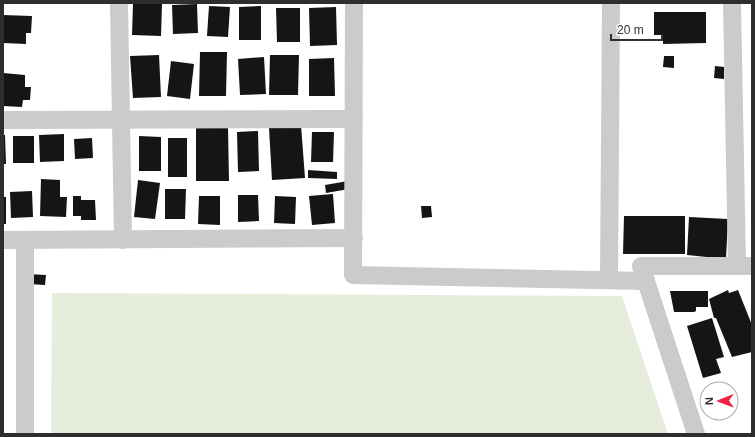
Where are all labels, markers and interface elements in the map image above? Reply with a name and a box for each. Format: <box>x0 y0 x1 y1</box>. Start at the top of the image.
scale bar <box>611 16 662 42</box>
text: 20 m <box>617 23 644 37</box>
north arrow <box>699 381 739 421</box>
text: N <box>703 397 715 405</box>

